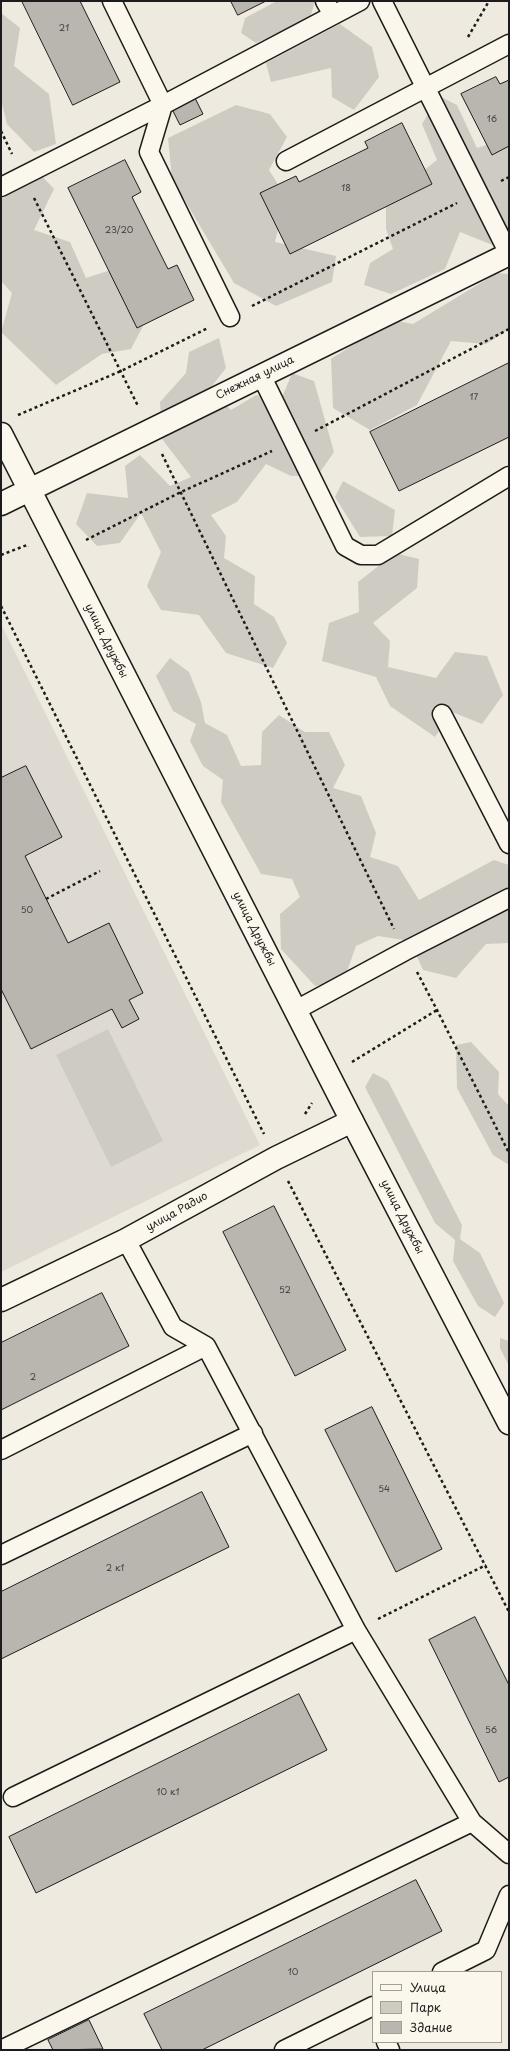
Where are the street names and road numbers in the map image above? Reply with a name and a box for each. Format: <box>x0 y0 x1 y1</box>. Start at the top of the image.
street label: Снежная улица <box>214 353 296 403</box>
street label: улица Дружбы <box>82 602 130 680</box>
street label: улица Дружбы <box>230 890 278 968</box>
street label: улица Дружбы <box>378 1178 426 1256</box>
street label: улица Радио <box>144 1190 210 1234</box>

